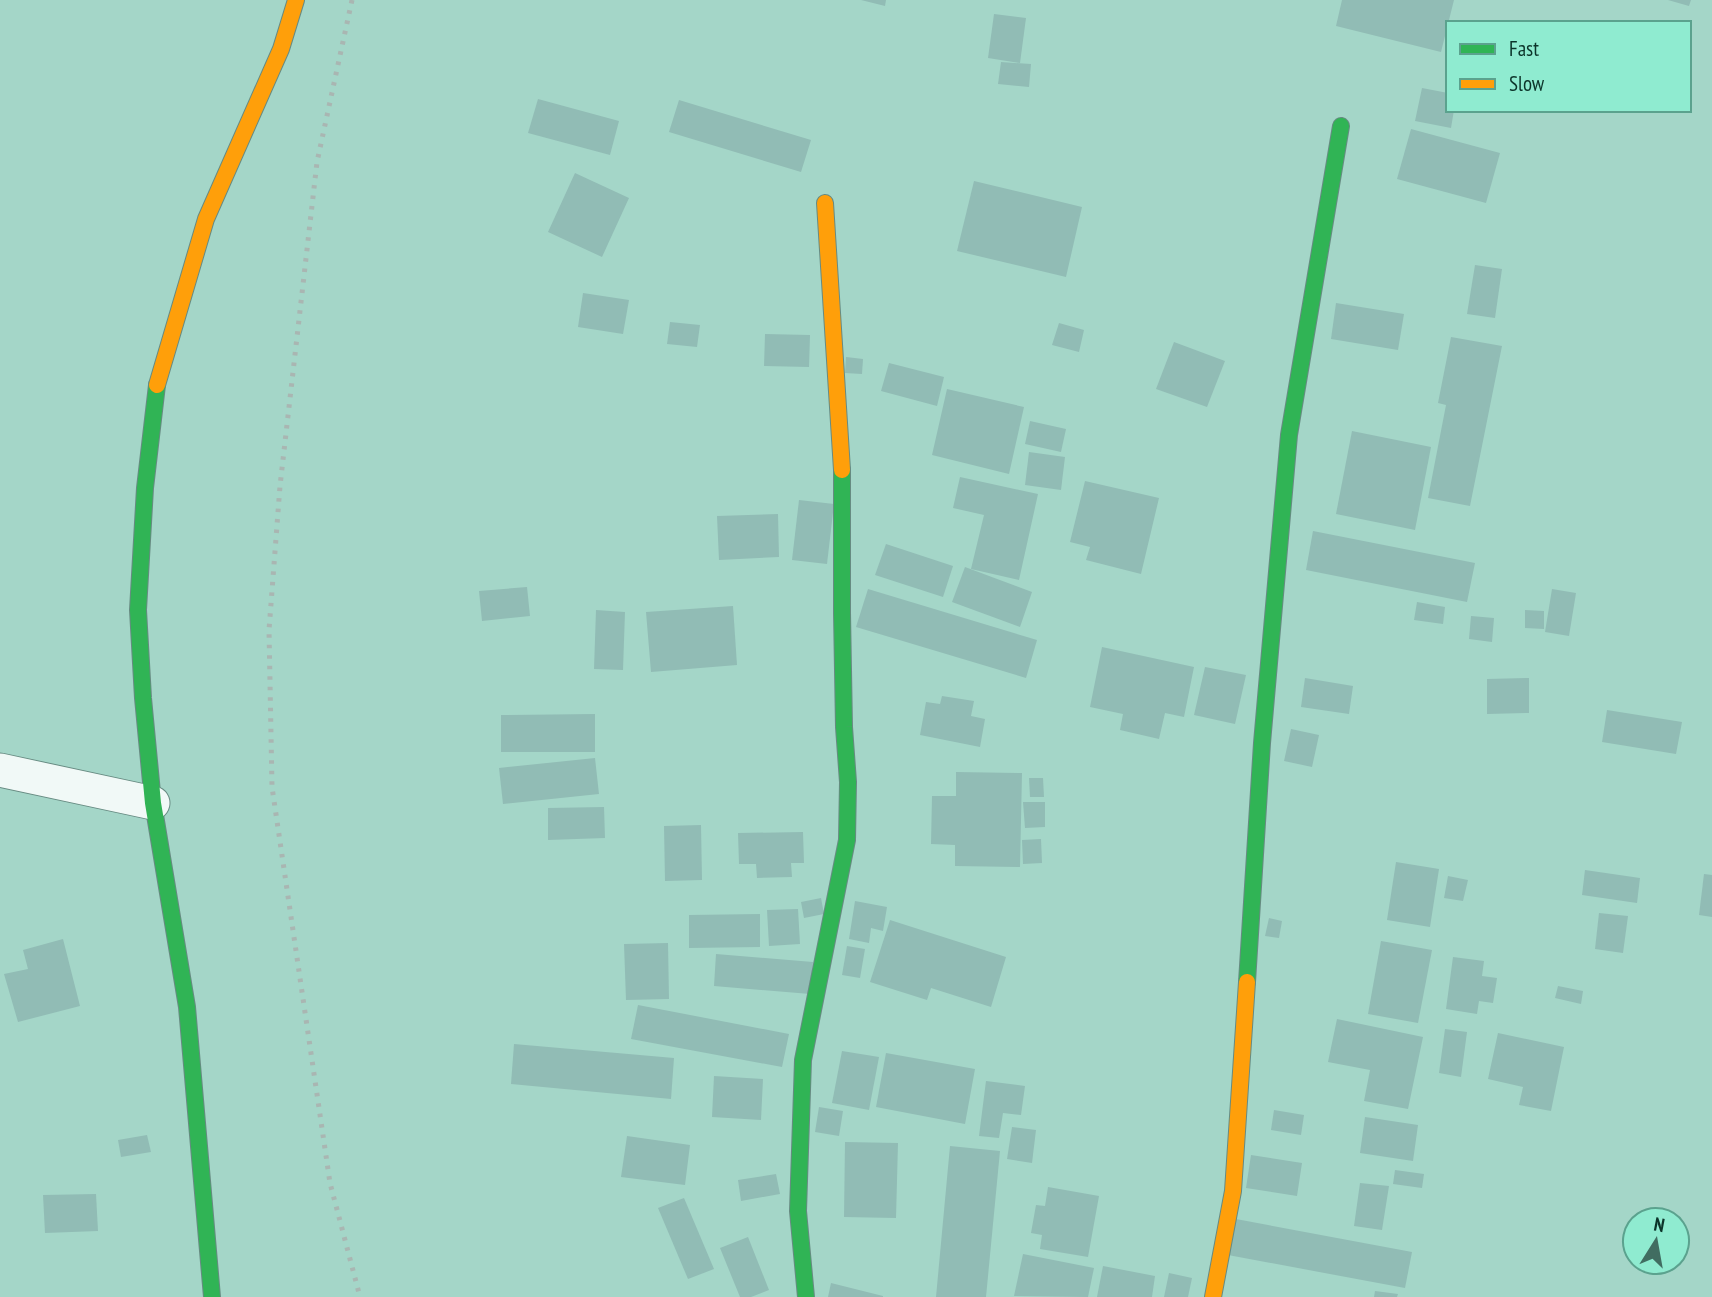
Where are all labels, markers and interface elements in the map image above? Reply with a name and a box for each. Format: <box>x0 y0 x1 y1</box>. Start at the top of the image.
legend <box>1446 21 1691 112</box>
text: Fast <box>1509 35 1539 62</box>
text: Slow <box>1509 70 1545 97</box>
north arrow <box>1621 1206 1691 1276</box>
text: N <box>1652 1212 1667 1237</box>

